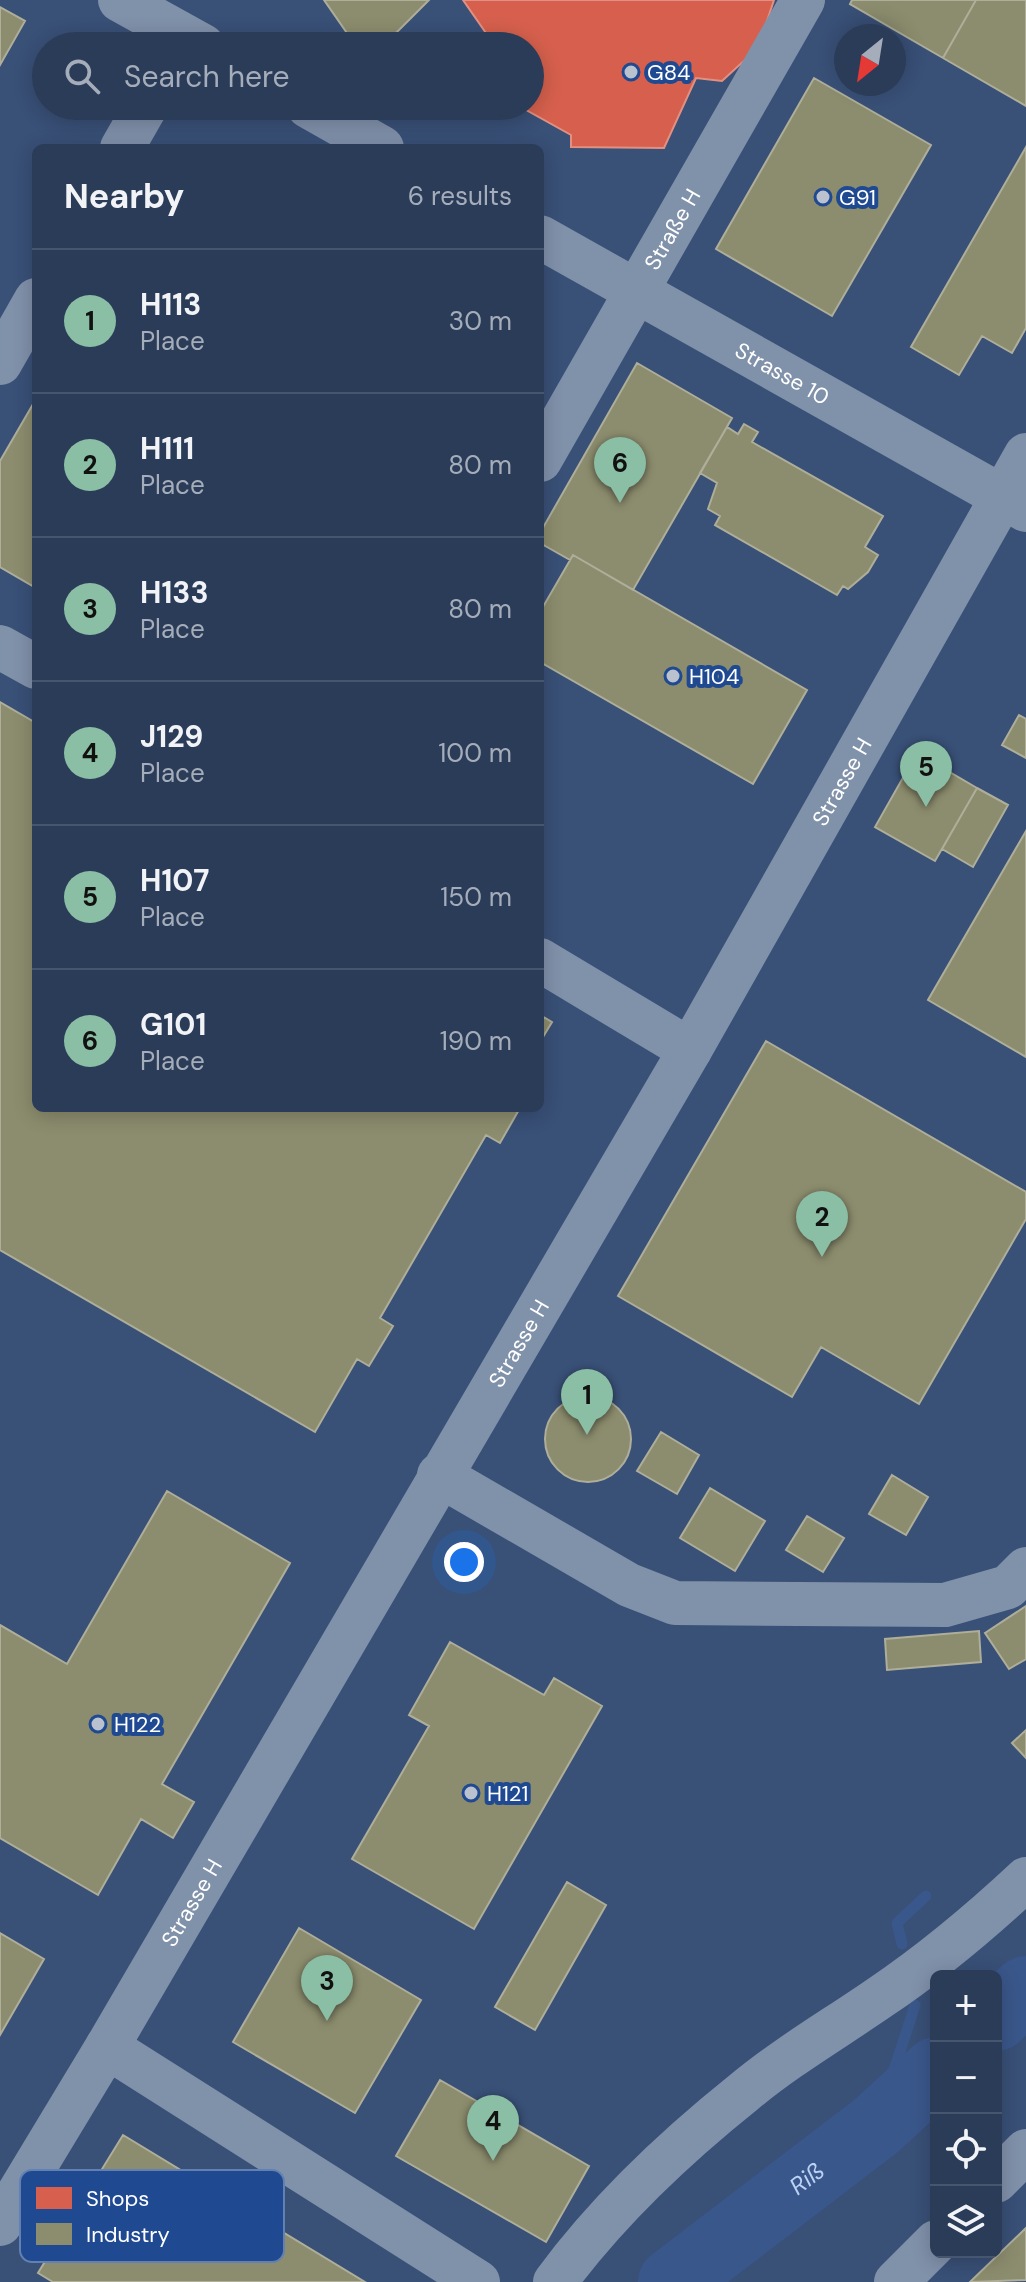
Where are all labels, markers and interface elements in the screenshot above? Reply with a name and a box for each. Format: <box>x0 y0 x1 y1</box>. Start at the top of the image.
north arrow <box>834 24 906 96</box>
search box <box>32 32 544 120</box>
icon: search <box>60 54 104 98</box>
text: Search here <box>124 57 290 96</box>
place label: G84 <box>647 58 690 87</box>
marker: G84 <box>622 63 640 81</box>
text: Nearby <box>64 174 184 219</box>
text: 6 results <box>408 179 512 213</box>
street label: Straße H <box>638 183 707 275</box>
place label: G91 <box>839 183 876 212</box>
marker: G91 <box>814 188 832 206</box>
text: H113 <box>140 285 201 324</box>
text: 1 <box>85 304 95 338</box>
text: 30 m <box>449 304 512 338</box>
text: Place <box>140 324 205 358</box>
street label: Strasse 10 <box>730 336 835 412</box>
text: H111 <box>140 429 194 468</box>
pin: 6 <box>594 437 646 503</box>
text: 2 <box>82 448 98 482</box>
text: 80 m <box>448 448 512 482</box>
text: Place <box>140 468 205 502</box>
text: H133 <box>140 573 209 612</box>
text: 3 <box>82 592 98 626</box>
text: 80 m <box>448 592 512 626</box>
text: Place <box>140 612 205 646</box>
place label: H104 <box>689 662 739 691</box>
marker: H104 <box>664 667 682 685</box>
text: J129 <box>140 717 203 756</box>
street label: Strasse H <box>806 733 878 831</box>
text: 4 <box>82 736 98 770</box>
text: 100 m <box>438 736 512 770</box>
pin: 5 <box>900 741 952 807</box>
text: Place <box>140 756 205 790</box>
text: H107 <box>140 861 209 900</box>
text: 5 <box>82 880 98 914</box>
text: 150 m <box>440 880 512 914</box>
text: Place <box>140 900 205 934</box>
text: G101 <box>140 1005 206 1044</box>
text: 6 <box>82 1024 98 1058</box>
text: 190 m <box>440 1024 512 1058</box>
text: Place <box>140 1044 205 1078</box>
pin: 2 <box>796 1191 848 1257</box>
street label: Strasse H <box>482 1294 556 1393</box>
pin: 1 <box>561 1369 613 1435</box>
your location <box>444 1542 484 1582</box>
place label: H122 <box>114 1710 161 1739</box>
marker: H122 <box>89 1715 107 1733</box>
place label: H121 <box>487 1779 528 1808</box>
marker: H121 <box>462 1784 480 1802</box>
street label: Strasse H <box>155 1854 229 1952</box>
pin: 3 <box>301 1955 353 2021</box>
map controls <box>930 1970 1002 2258</box>
button: + <box>930 1970 1002 2042</box>
button: − <box>930 2042 1002 2114</box>
pin: 4 <box>467 2095 519 2161</box>
button: locate <box>930 2114 1002 2186</box>
water label: Riß <box>783 2155 830 2202</box>
legend <box>20 2170 284 2262</box>
text: Shops <box>86 2184 149 2213</box>
button: layers <box>930 2186 1002 2258</box>
text: Industry <box>86 2220 170 2249</box>

